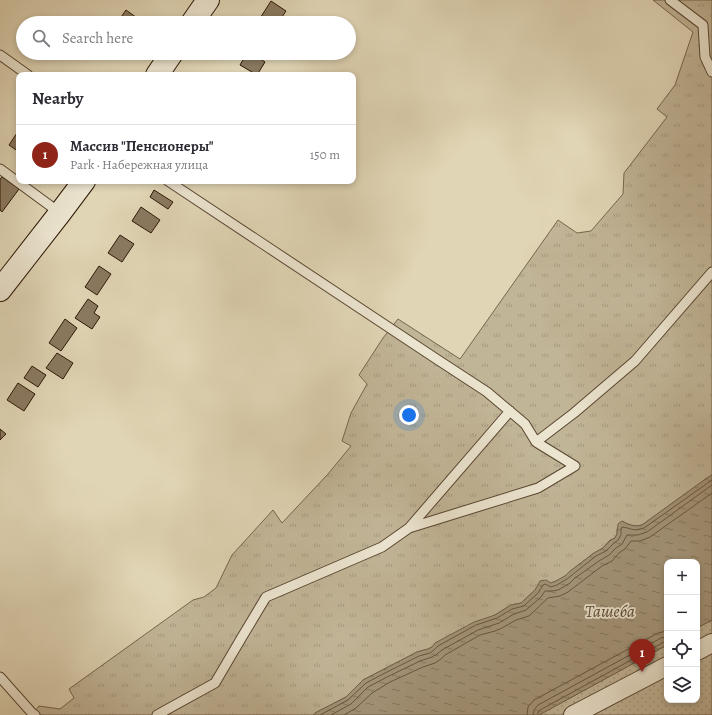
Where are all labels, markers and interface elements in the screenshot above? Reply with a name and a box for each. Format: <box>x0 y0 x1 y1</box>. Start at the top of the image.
search box <box>16 16 356 60</box>
icon: search <box>30 27 52 49</box>
text: Search here <box>62 28 133 48</box>
text: Nearby <box>32 87 83 110</box>
text: Массив "Пенсионеры" <box>70 136 214 156</box>
text: 1 <box>43 146 47 163</box>
text: 150 m <box>310 146 340 163</box>
text: Park · Набережная улица <box>70 156 208 173</box>
your location <box>399 405 419 425</box>
map controls <box>664 559 700 703</box>
button: + <box>664 559 700 595</box>
button: − <box>664 595 700 631</box>
water label: Ташеба <box>585 600 635 623</box>
button: locate <box>664 631 700 667</box>
pin: 1 <box>629 639 655 672</box>
button: layers <box>664 667 700 703</box>

